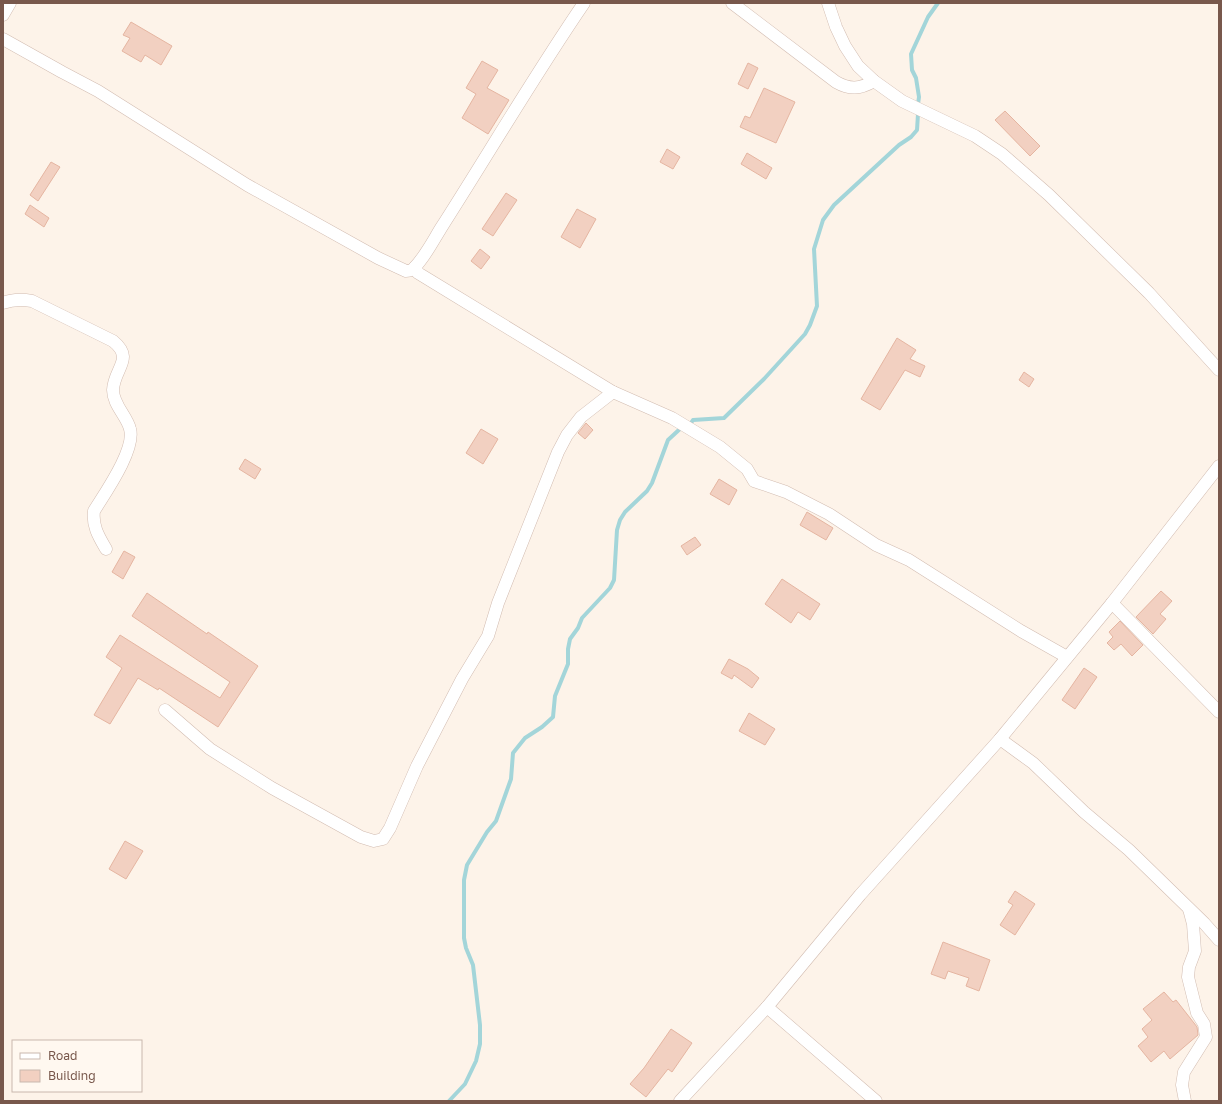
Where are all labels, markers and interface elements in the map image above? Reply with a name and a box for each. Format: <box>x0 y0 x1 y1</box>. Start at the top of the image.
legend <box>12 1040 142 1092</box>
text: Road <box>48 1048 77 1063</box>
text: Building <box>48 1068 96 1083</box>

